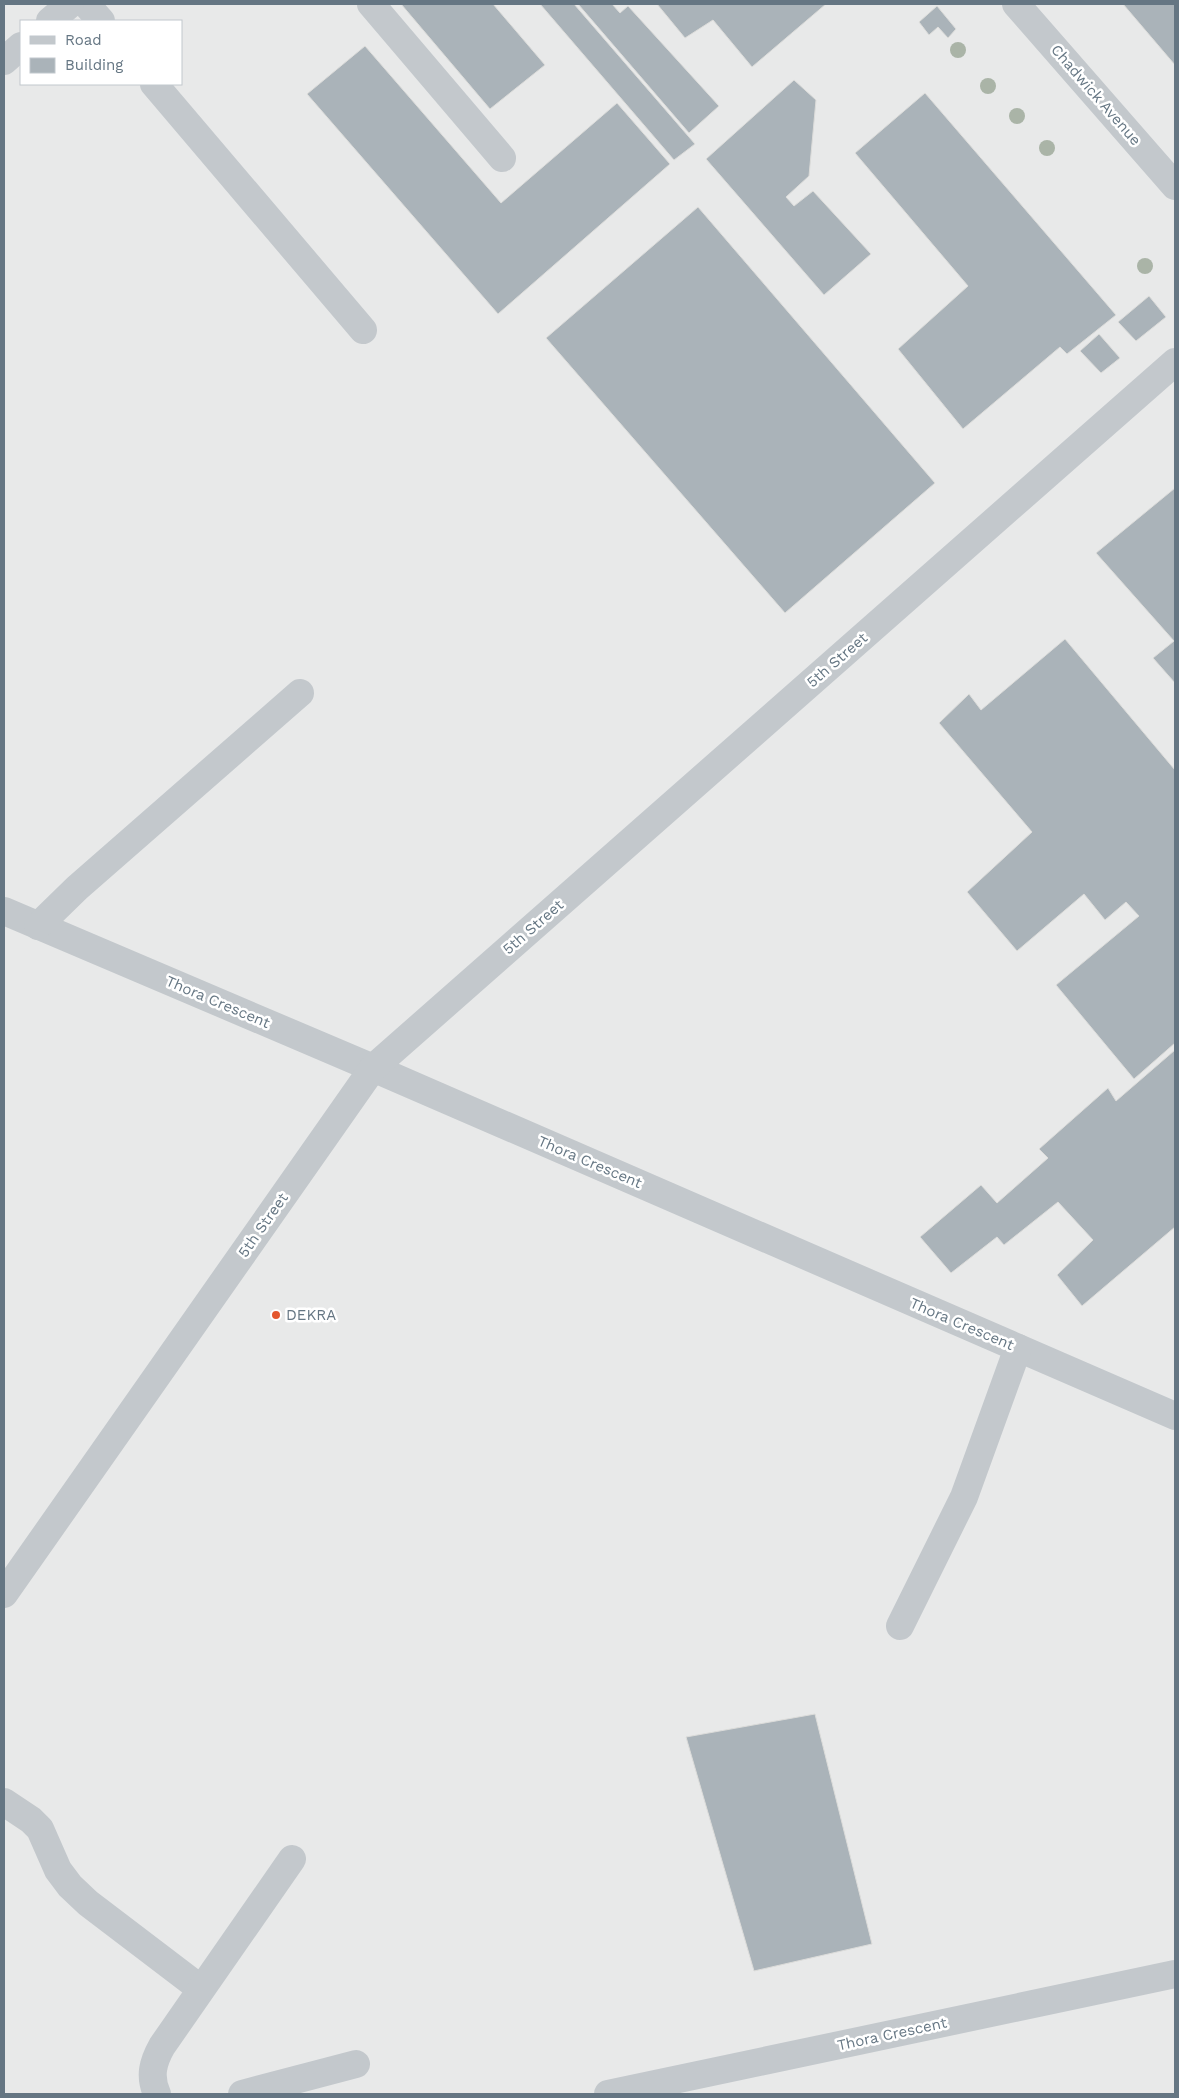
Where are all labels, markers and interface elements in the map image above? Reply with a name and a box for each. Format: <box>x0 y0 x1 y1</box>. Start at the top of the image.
legend <box>20 20 182 85</box>
text: Road <box>65 31 102 49</box>
street label: Chadwick Avenue <box>1047 41 1145 149</box>
text: Building <box>65 56 123 74</box>
street label: 5th Street <box>803 628 872 691</box>
street label: 5th Street <box>499 895 568 958</box>
street label: Thora Crescent <box>163 972 273 1032</box>
street label: Thora Crescent <box>535 1132 645 1192</box>
street label: 5th Street <box>234 1189 292 1261</box>
street label: Thora Crescent <box>907 1294 1017 1354</box>
place label: DEKRA <box>286 1306 336 1324</box>
marker: DEKRA <box>270 1309 282 1321</box>
street label: Thora Crescent <box>836 2013 949 2054</box>

